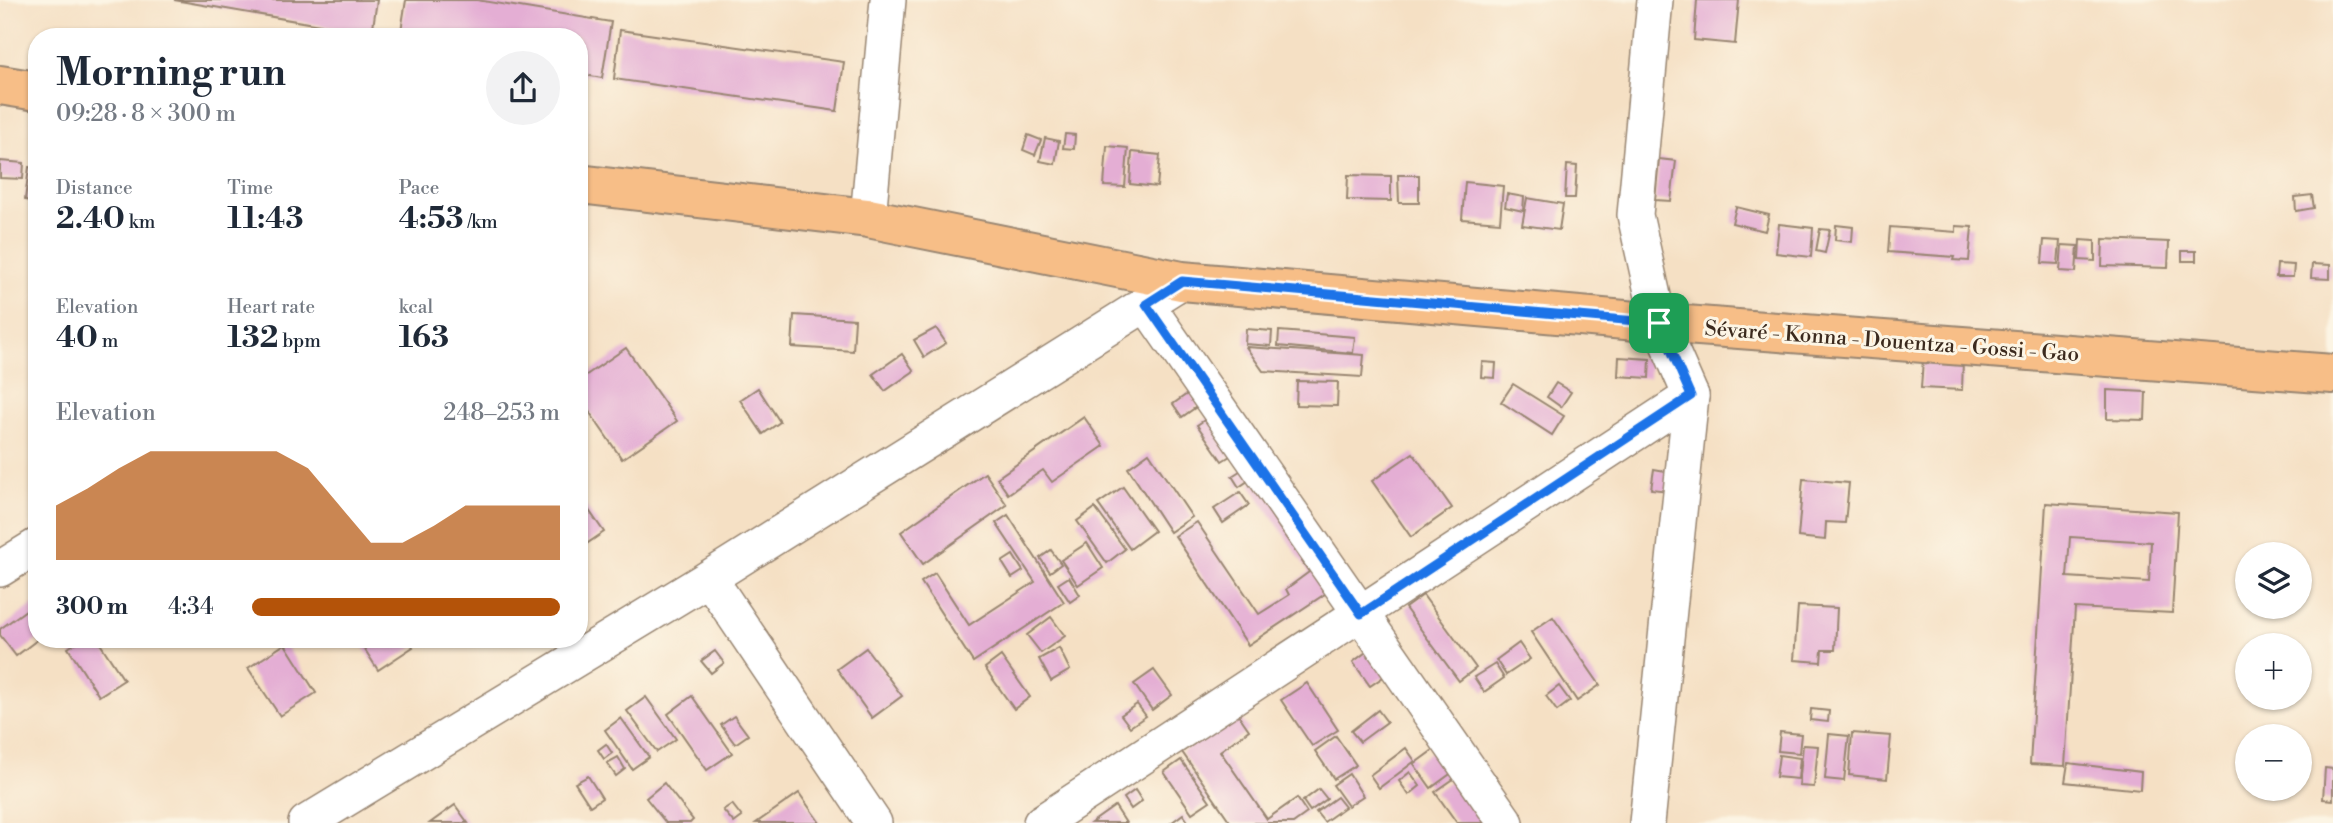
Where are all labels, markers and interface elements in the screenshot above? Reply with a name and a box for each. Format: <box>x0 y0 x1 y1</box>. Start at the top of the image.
text: Morning run <box>56 50 286 97</box>
button: share <box>486 51 560 125</box>
text: 09:28 · 8 × 300 m <box>56 100 236 128</box>
text: Distance <box>56 176 133 200</box>
text: Time <box>227 176 273 200</box>
text: Pace <box>399 176 439 200</box>
text: 2.40 <box>56 200 125 238</box>
text: 11:43 <box>227 200 303 238</box>
text: 4:53 <box>399 200 464 238</box>
text: km <box>125 210 155 234</box>
text: /km <box>464 210 498 234</box>
pin <box>1629 293 1689 353</box>
text: Elevation <box>56 295 138 319</box>
text: Heart rate <box>227 295 315 319</box>
text: kcal <box>399 295 433 319</box>
icon: arrive <box>1640 304 1678 342</box>
street label: Sévaré - Konna - Douentza - Gossi - Gao <box>1704 316 2080 368</box>
text: 40 <box>56 319 98 357</box>
text: 132 <box>227 319 279 357</box>
text: 163 <box>399 319 449 357</box>
text: m <box>98 329 118 353</box>
text: bpm <box>279 329 321 353</box>
text: Elevation <box>56 399 156 427</box>
text: 248–253 m <box>443 399 560 427</box>
map controls <box>2235 542 2312 801</box>
button: layers <box>2235 542 2312 619</box>
text: 300 m <box>56 593 128 621</box>
text: 4:34 <box>168 593 214 621</box>
button: + <box>2235 633 2312 710</box>
button: − <box>2235 724 2312 801</box>

